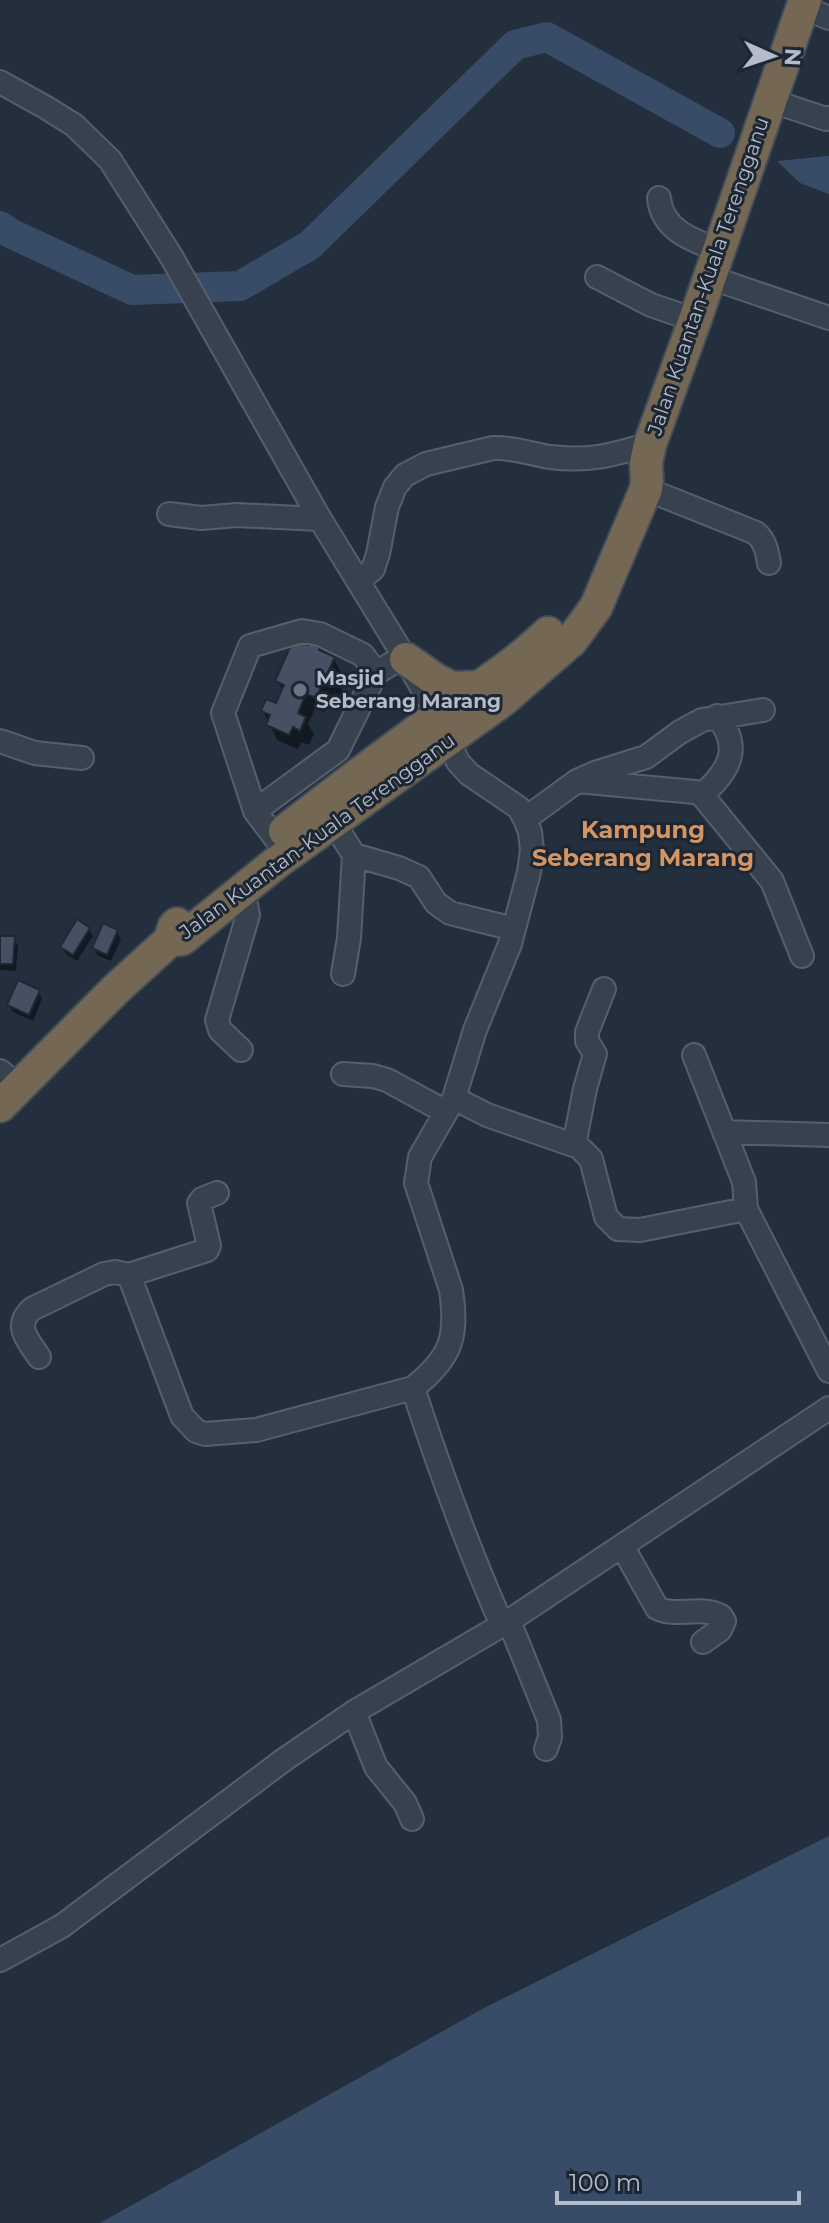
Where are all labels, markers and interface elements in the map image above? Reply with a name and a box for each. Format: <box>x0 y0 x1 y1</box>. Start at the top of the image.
north arrow <box>733 16 813 96</box>
text: N <box>779 47 806 67</box>
street label: Jalan Kuantan-Kuala Terengganu <box>642 114 774 439</box>
place label: Masjid Seberang Marang <box>316 666 501 713</box>
marker: Masjid Seberang Marang <box>291 681 309 699</box>
street label: Jalan Kuantan-Kuala Terengganu <box>174 728 459 945</box>
district label: Kampung Seberang Marang <box>532 815 754 872</box>
scale bar <box>557 2155 799 2205</box>
text: 100 m <box>569 2168 641 2197</box>

